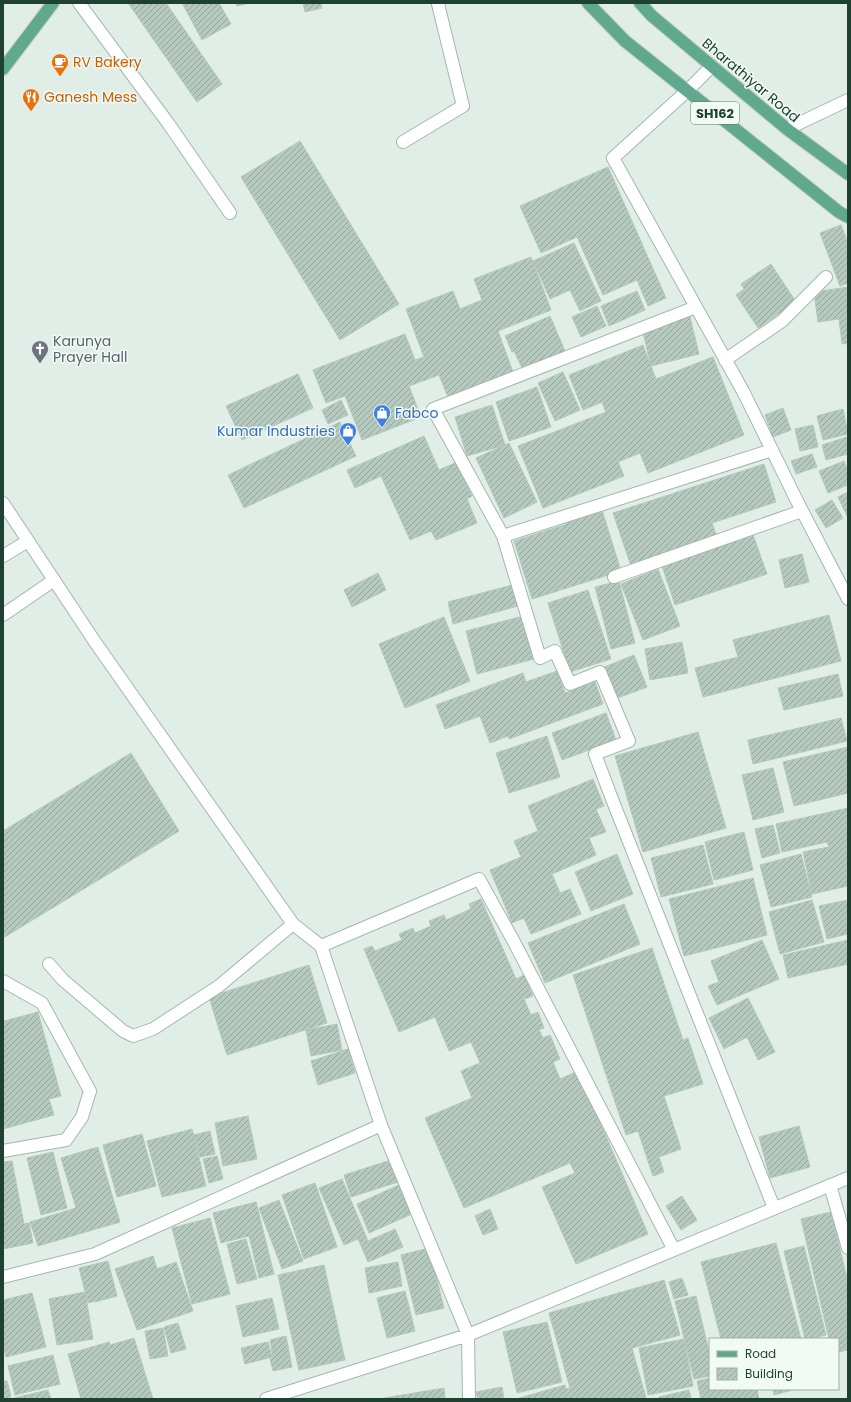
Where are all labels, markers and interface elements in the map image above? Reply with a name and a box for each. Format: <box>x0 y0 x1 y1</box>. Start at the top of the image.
street label: Bharathiyar Road <box>698 33 804 127</box>
cafe icon: RV Bakery <box>50 52 70 77</box>
place label: RV Bakery <box>73 52 142 72</box>
restaurant icon: Ganesh Mess <box>21 87 41 112</box>
place label: Ganesh Mess <box>44 87 137 107</box>
road number: SH162 <box>691 102 739 124</box>
place label: Karunya Prayer Hall <box>53 331 127 367</box>
church icon: Karunya Prayer Hall <box>30 339 50 364</box>
shop icon: Fabco <box>372 403 392 428</box>
place label: Fabco <box>395 403 438 423</box>
place label: Kumar Industries <box>217 421 335 441</box>
shop icon: Kumar Industries <box>338 421 358 446</box>
legend <box>709 1338 839 1390</box>
text: Road <box>745 1345 776 1362</box>
text: Building <box>745 1365 793 1382</box>

